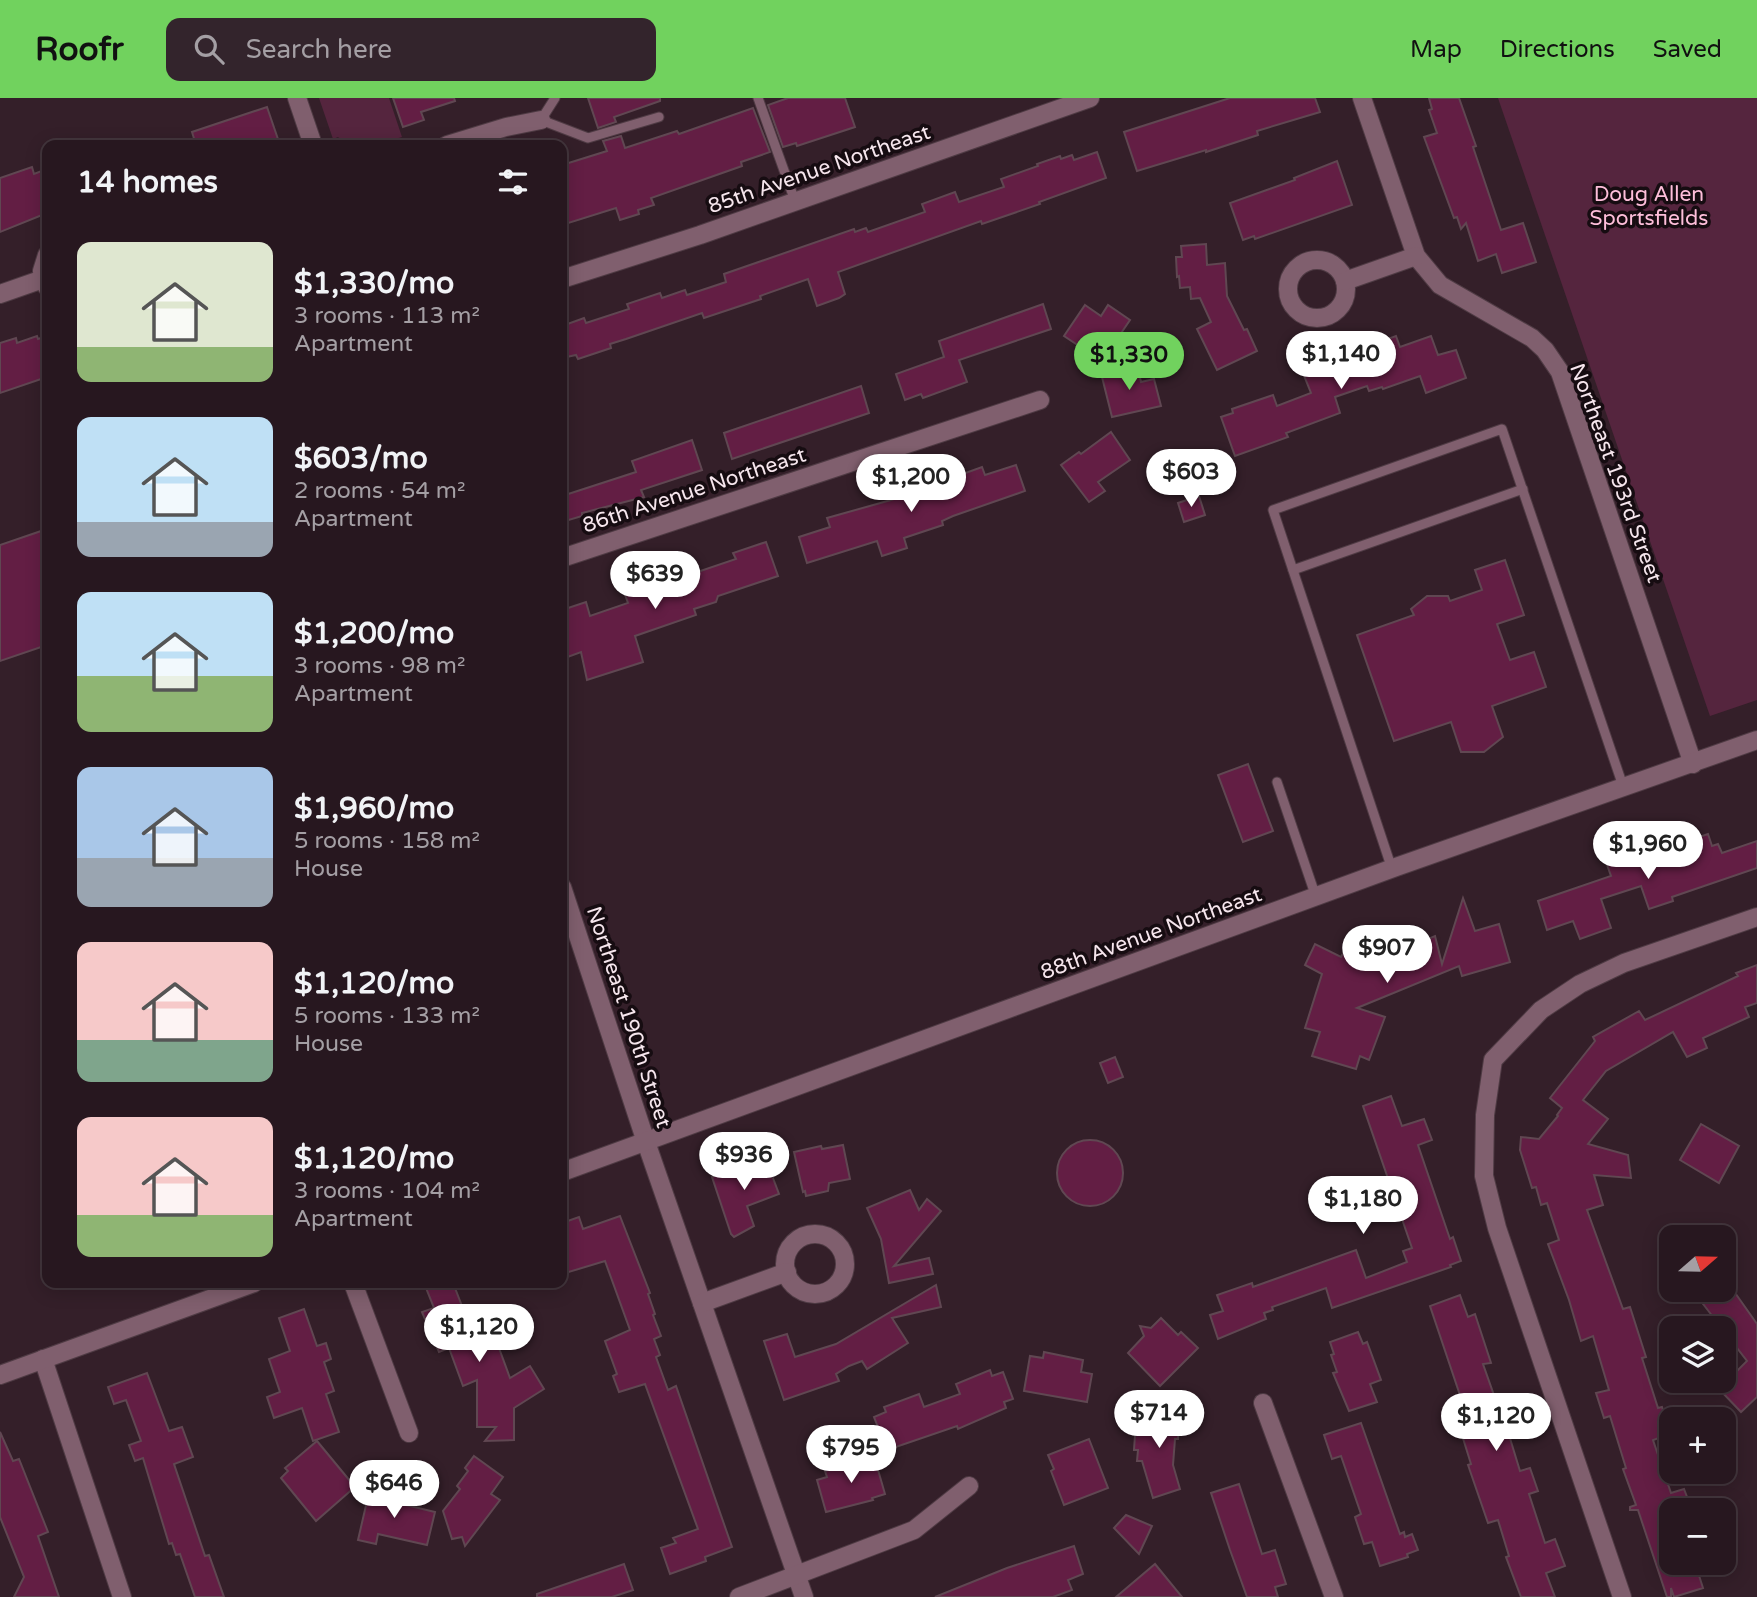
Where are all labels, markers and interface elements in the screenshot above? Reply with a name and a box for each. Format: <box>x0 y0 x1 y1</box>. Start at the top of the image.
search box <box>166 18 656 81</box>
text: Roofr <box>35 30 124 69</box>
icon: search <box>190 30 228 68</box>
text: Search here <box>246 34 392 65</box>
text: Map <box>1410 35 1462 64</box>
text: Directions <box>1500 35 1615 64</box>
text: Saved <box>1653 35 1722 64</box>
street label: 85th Avenue Northeast <box>705 120 933 219</box>
icon: filters <box>494 163 532 201</box>
text: 14 homes <box>77 164 218 201</box>
park label: Doug Allen Sportsfields <box>1590 182 1708 231</box>
text: $1,330/mo <box>294 265 454 302</box>
icon: home <box>133 270 217 354</box>
text: 3 rooms · 113 m² <box>294 302 480 330</box>
text: Apartment <box>294 330 413 358</box>
pin: $1,140 <box>1284 331 1398 391</box>
pin: $1,330 <box>1072 332 1186 392</box>
text: $1,140 <box>1302 340 1380 368</box>
text: $1,330 <box>1090 341 1168 369</box>
street label: Northeast 193rd Street <box>1564 360 1667 586</box>
text: $603/mo <box>294 440 428 477</box>
street label: 86th Avenue Northeast <box>579 443 809 538</box>
icon: home <box>133 445 217 529</box>
pin: $603 <box>1150 450 1232 509</box>
pin: $1,200 <box>854 454 968 514</box>
text: $603 <box>1162 458 1220 486</box>
text: $1,200 <box>872 463 950 491</box>
text: 2 rooms · 54 m² <box>294 477 465 505</box>
text: Apartment <box>294 505 413 533</box>
pin: $639 <box>614 552 696 611</box>
text: $639 <box>626 560 684 588</box>
text: $1,200/mo <box>294 615 454 652</box>
icon: home <box>133 620 217 704</box>
text: 3 rooms · 98 m² <box>294 652 465 680</box>
text: Apartment <box>294 680 413 708</box>
text: $1,960/mo <box>294 790 454 827</box>
icon: home <box>133 795 217 879</box>
pin: $1,960 <box>1591 822 1705 881</box>
text: 5 rooms · 158 m² <box>294 827 480 855</box>
text: $1,960 <box>1609 830 1687 858</box>
text: House <box>294 855 363 883</box>
street label: 88th Avenue Northeast <box>1037 882 1265 985</box>
street label: Northeast 190th Street <box>581 903 676 1131</box>
pin: $907 <box>1346 926 1428 985</box>
text: $907 <box>1358 934 1416 962</box>
text: $1,120/mo <box>294 965 454 1002</box>
icon: home <box>133 970 217 1054</box>
text: 5 rooms · 133 m² <box>294 1002 480 1030</box>
text: House <box>294 1030 363 1058</box>
pin: $936 <box>703 1132 785 1192</box>
text: $1,120/mo <box>294 1140 454 1177</box>
text: $936 <box>715 1141 773 1169</box>
icon: home <box>133 1145 217 1229</box>
pin: $1,180 <box>1306 1176 1420 1236</box>
text: 3 rooms · 104 m² <box>294 1177 480 1205</box>
text: $1,180 <box>1324 1185 1402 1213</box>
text: Apartment <box>294 1205 413 1233</box>
north arrow <box>1659 1225 1736 1302</box>
map controls <box>1659 1225 1736 1575</box>
pin: $1,120 <box>422 1304 536 1364</box>
text: $1,120 <box>440 1313 518 1341</box>
button: layers <box>1659 1316 1736 1393</box>
pin: $714 <box>1118 1390 1200 1450</box>
pin: $1,120 <box>1439 1394 1553 1453</box>
text: $714 <box>1130 1399 1188 1427</box>
text: $1,120 <box>1457 1402 1535 1430</box>
button: + <box>1659 1407 1736 1484</box>
pin: $795 <box>810 1426 892 1485</box>
text: $795 <box>822 1434 880 1462</box>
pin: $646 <box>353 1460 435 1520</box>
text: $646 <box>365 1469 423 1497</box>
button: − <box>1659 1498 1736 1575</box>

